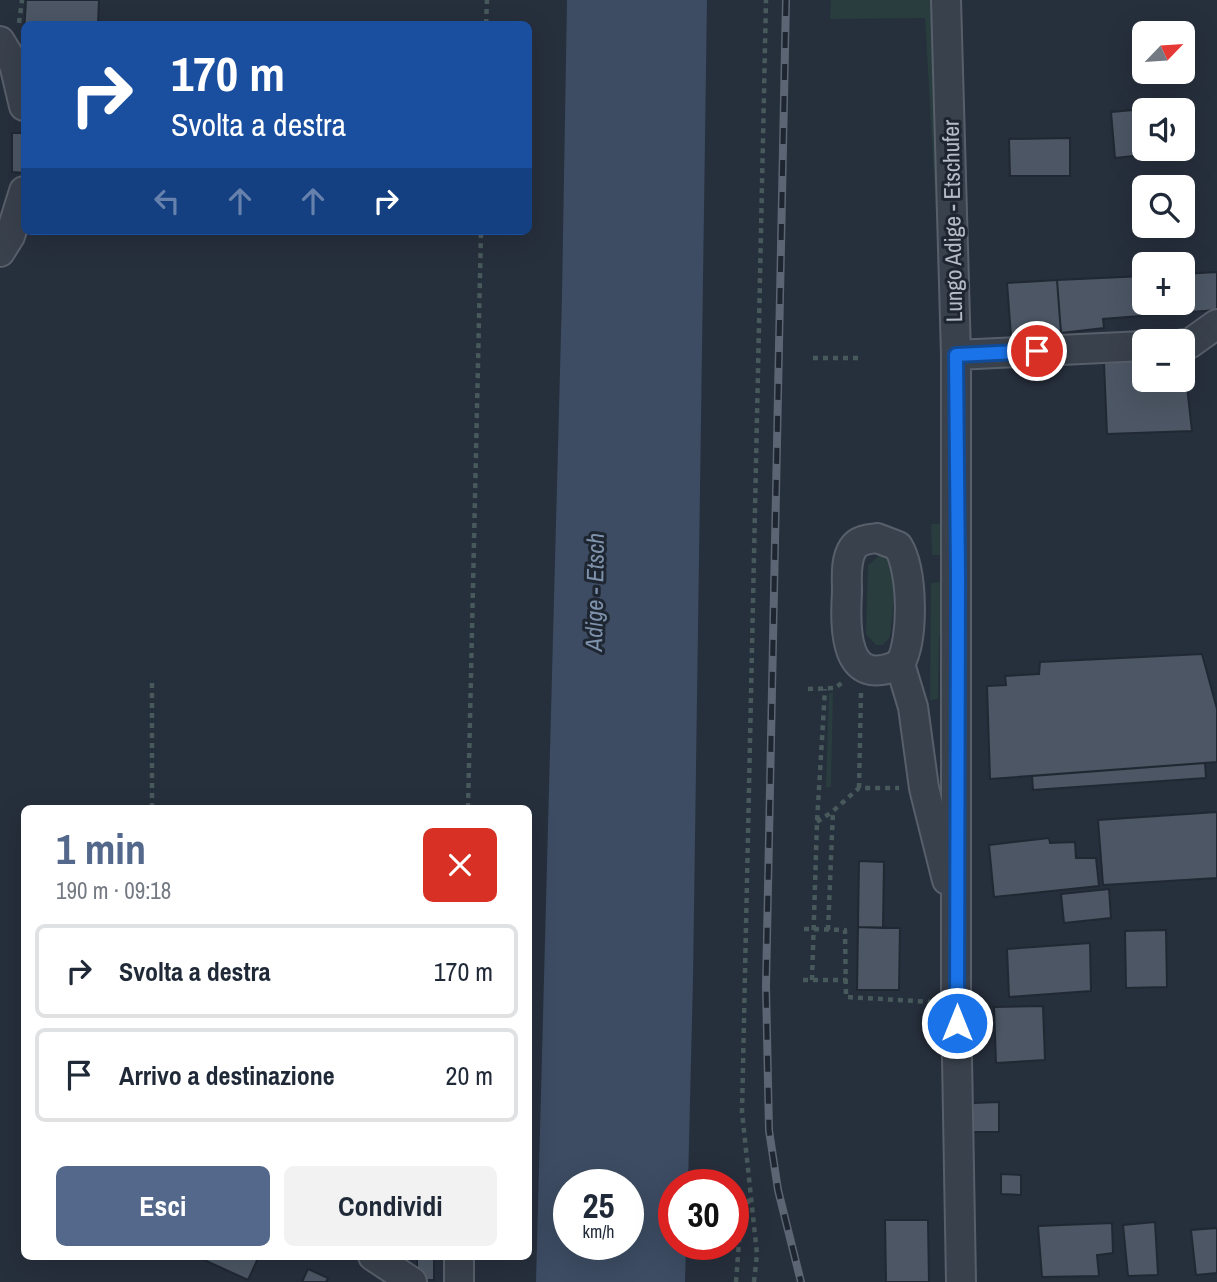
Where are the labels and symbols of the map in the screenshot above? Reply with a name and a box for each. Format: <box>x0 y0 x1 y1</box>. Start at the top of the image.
north arrow <box>1132 21 1195 84</box>
street label: Lungo Adige - Etschufer <box>935 119 969 322</box>
pin <box>1007 321 1067 381</box>
water label: Adige - Etsch <box>577 533 611 652</box>
position arrow <box>920 986 994 1060</box>
speed limit sign: 30 <box>658 1169 749 1260</box>

